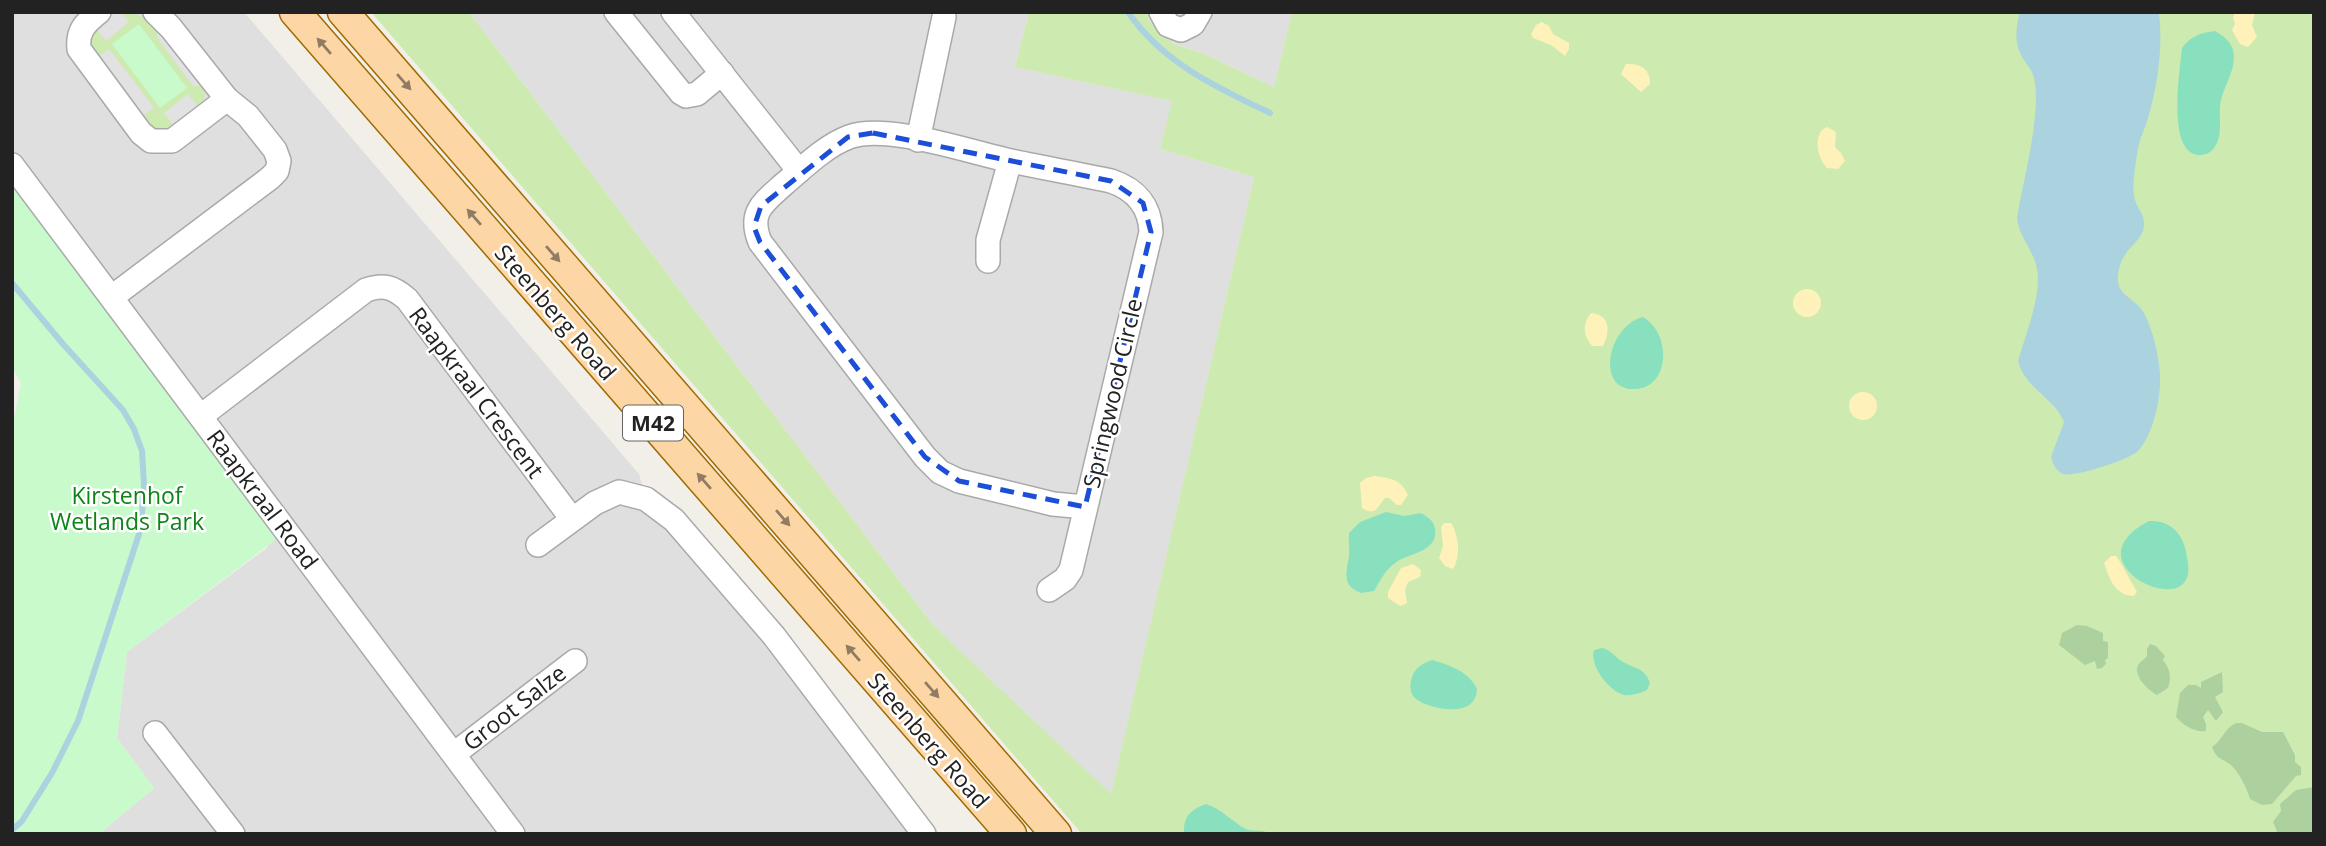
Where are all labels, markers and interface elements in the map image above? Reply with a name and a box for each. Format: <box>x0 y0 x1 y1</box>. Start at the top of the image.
one-way arrow <box>316 37 332 55</box>
one-way arrow <box>396 74 411 91</box>
one-way arrow <box>467 209 482 226</box>
street label: Steenberg Road <box>488 237 624 387</box>
one-way arrow <box>545 245 561 263</box>
street label: Springwood Circle <box>1075 295 1149 491</box>
street label: Raapkraal Crescent <box>402 300 552 484</box>
road number: M42 <box>623 406 683 440</box>
street label: Raapkraal Road <box>200 422 326 576</box>
one-way arrow <box>697 473 712 490</box>
park label: Kirstenhof Wetlands Park <box>50 479 204 537</box>
one-way arrow <box>775 510 790 527</box>
one-way arrow <box>845 644 861 662</box>
street label: Groot Salze <box>456 657 572 757</box>
street label: Steenberg Road <box>861 665 997 815</box>
one-way arrow <box>924 682 939 699</box>

